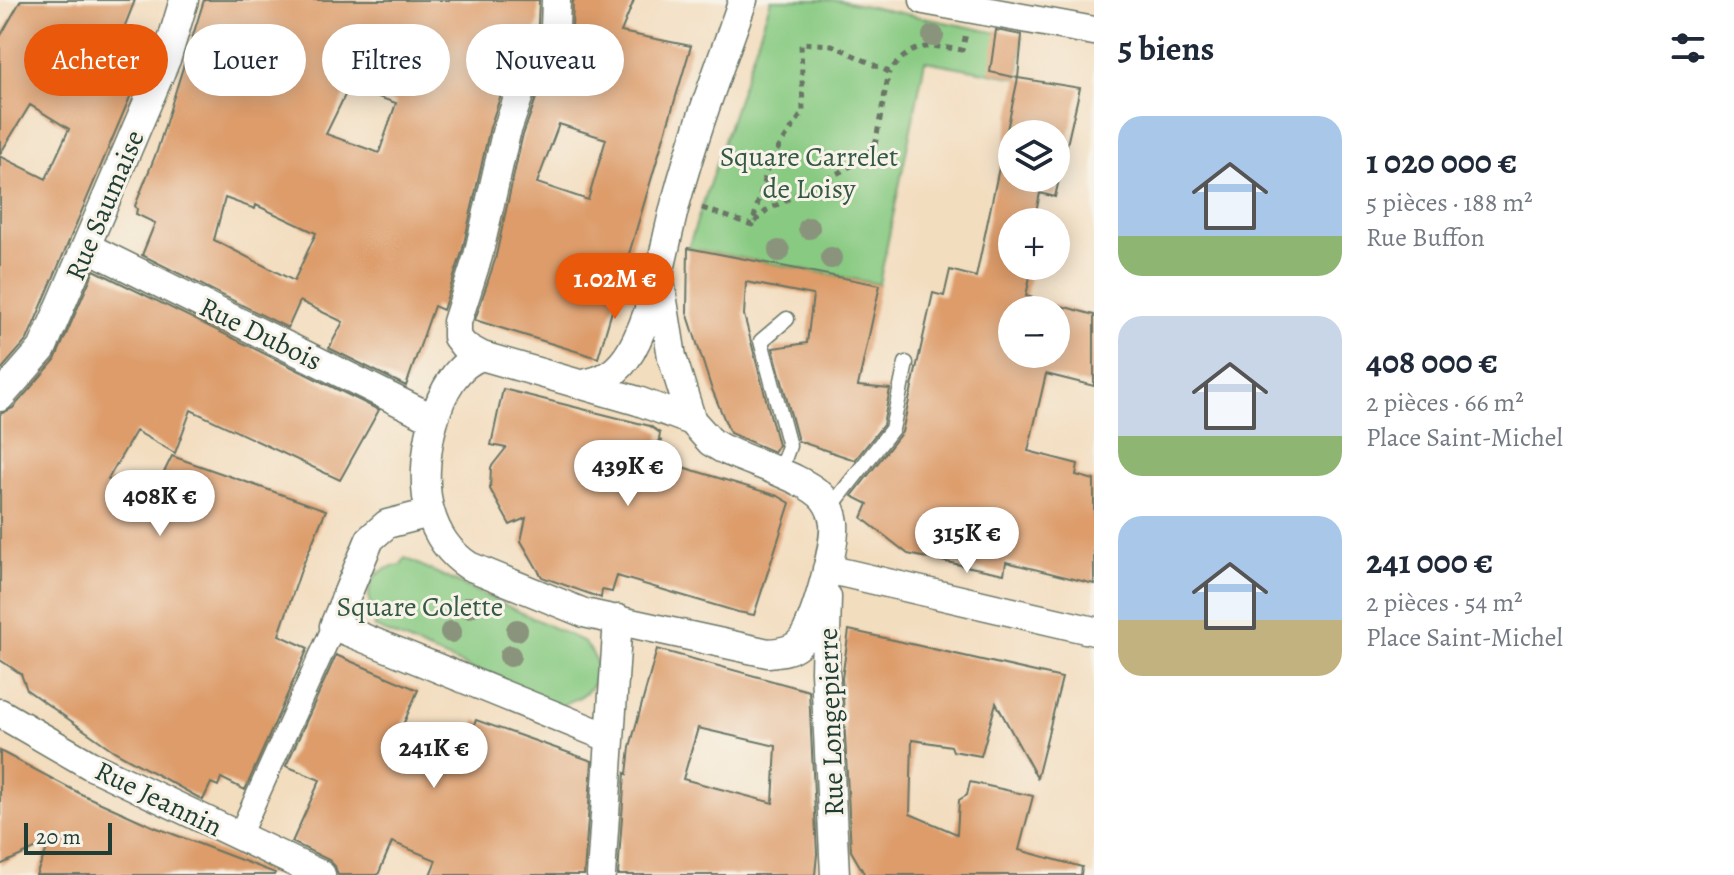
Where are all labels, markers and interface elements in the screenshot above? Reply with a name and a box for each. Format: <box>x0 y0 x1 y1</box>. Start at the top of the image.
chip: Acheter <box>24 24 168 96</box>
chip: Louer <box>184 24 306 96</box>
chip: Filtres <box>322 24 450 96</box>
chip: Nouveau <box>466 24 624 96</box>
text: 5 biens <box>1118 25 1215 72</box>
icon: filters <box>1666 26 1710 70</box>
map controls <box>998 120 1070 368</box>
button: layers <box>998 120 1070 192</box>
street label: Rue Saumaise <box>56 124 154 286</box>
park label: Square Carrelet de Loisy <box>720 138 898 208</box>
text: 1 020 000 € <box>1366 138 1517 185</box>
icon: home <box>1182 148 1278 244</box>
text: 5 pièces · 188 m² <box>1366 185 1533 220</box>
button: + <box>998 208 1070 280</box>
text: Rue Buffon <box>1366 220 1485 255</box>
pin: 1.02M € <box>541 253 689 321</box>
text: 1.02M € <box>573 261 657 296</box>
street label: Rue Dubois <box>193 288 328 380</box>
button: − <box>998 296 1070 368</box>
text: 408 000 € <box>1366 338 1498 385</box>
icon: home <box>1182 348 1278 444</box>
text: 2 pièces · 66 m² <box>1366 385 1524 420</box>
text: Place Saint-Michel <box>1366 420 1563 455</box>
pin: 439K € <box>563 440 693 508</box>
text: 439K € <box>592 448 664 483</box>
pin: 408K € <box>95 470 225 538</box>
text: 408K € <box>123 478 197 513</box>
pin: 315K € <box>902 507 1032 575</box>
text: 315K € <box>933 515 1001 550</box>
text: 241 000 € <box>1366 538 1493 585</box>
icon: home <box>1182 548 1278 644</box>
text: 2 pièces · 54 m² <box>1366 585 1523 620</box>
park label: Square Colette <box>337 588 503 626</box>
text: Place Saint-Michel <box>1366 620 1563 655</box>
street label: Rue Longepierre <box>809 627 853 817</box>
pin: 241K € <box>369 722 499 790</box>
text: 241K € <box>399 730 469 765</box>
street label: Rue Jeannin <box>89 752 228 846</box>
scale bar <box>24 819 112 855</box>
text: 20 m <box>36 822 81 852</box>

